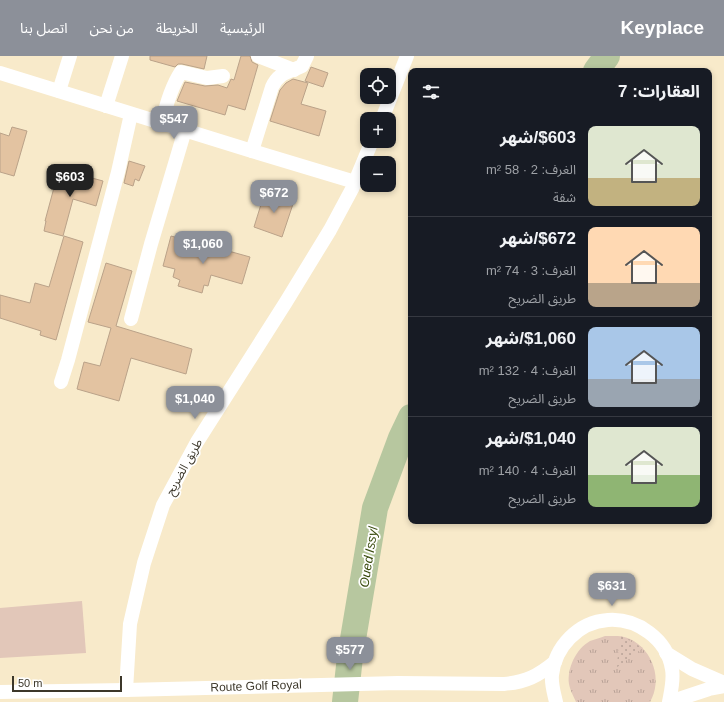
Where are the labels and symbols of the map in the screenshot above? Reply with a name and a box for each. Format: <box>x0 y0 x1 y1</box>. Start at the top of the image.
pin: $547 <box>150 106 198 140</box>
pin: $603 <box>46 164 94 198</box>
pin: $672 <box>250 180 298 214</box>
pin: $1,060 <box>170 231 236 265</box>
pin: $1,040 <box>162 386 228 420</box>
street label: طريق الضريح <box>163 436 207 499</box>
water label: Oued Issyl <box>356 524 381 589</box>
pin: $631 <box>588 573 636 607</box>
pin: $577 <box>326 637 374 671</box>
scale bar <box>12 674 122 693</box>
street label: Route Golf Royal <box>210 677 302 695</box>

